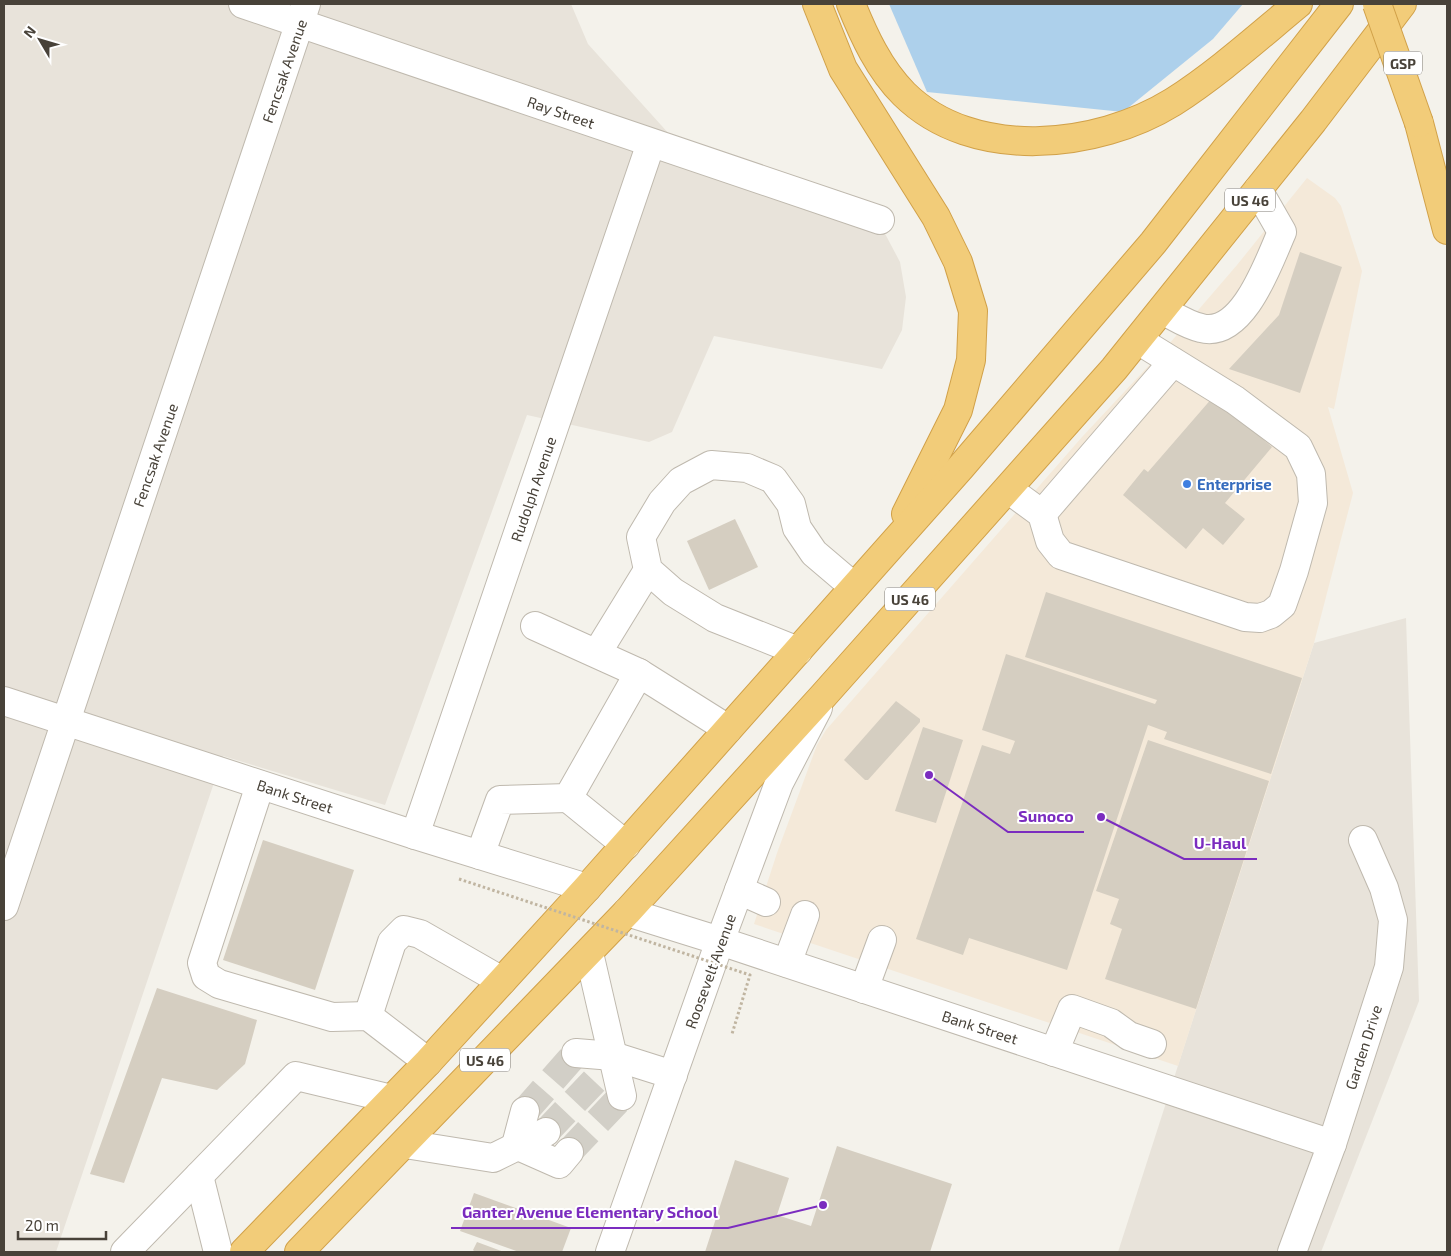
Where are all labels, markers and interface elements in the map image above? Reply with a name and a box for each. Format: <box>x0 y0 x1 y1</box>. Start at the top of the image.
north arrow <box>15 15 65 65</box>
street label: Fencsak Avenue <box>258 17 310 125</box>
text: N <box>20 22 39 41</box>
road number: GSP <box>1384 52 1422 74</box>
street label: Ray Street <box>525 92 597 132</box>
road number: US 46 <box>1225 188 1275 212</box>
street label: Fencsak Avenue <box>129 401 181 509</box>
street label: Rudolph Avenue <box>507 434 559 544</box>
place label: Enterprise <box>1197 475 1272 493</box>
marker: Enterprise <box>1181 478 1193 490</box>
road number: US 46 <box>885 588 935 610</box>
street label: Bank Street <box>255 775 336 817</box>
callout: Sunoco <box>1008 801 1084 832</box>
text: Sunoco <box>1018 806 1074 825</box>
callout: U-Haul <box>1184 828 1257 859</box>
text: U-Haul <box>1194 833 1247 852</box>
street label: Roosevelt Avenue <box>681 911 739 1031</box>
street label: Garden Drive <box>1341 1002 1385 1092</box>
street label: Bank Street <box>940 1006 1021 1048</box>
road number: US 46 <box>460 1048 510 1072</box>
callout: Ganter Avenue Elementary School <box>451 1197 728 1228</box>
text: Ganter Avenue Elementary School <box>462 1202 719 1222</box>
scale bar <box>18 1208 105 1240</box>
text: 20 m <box>25 1216 59 1234</box>

